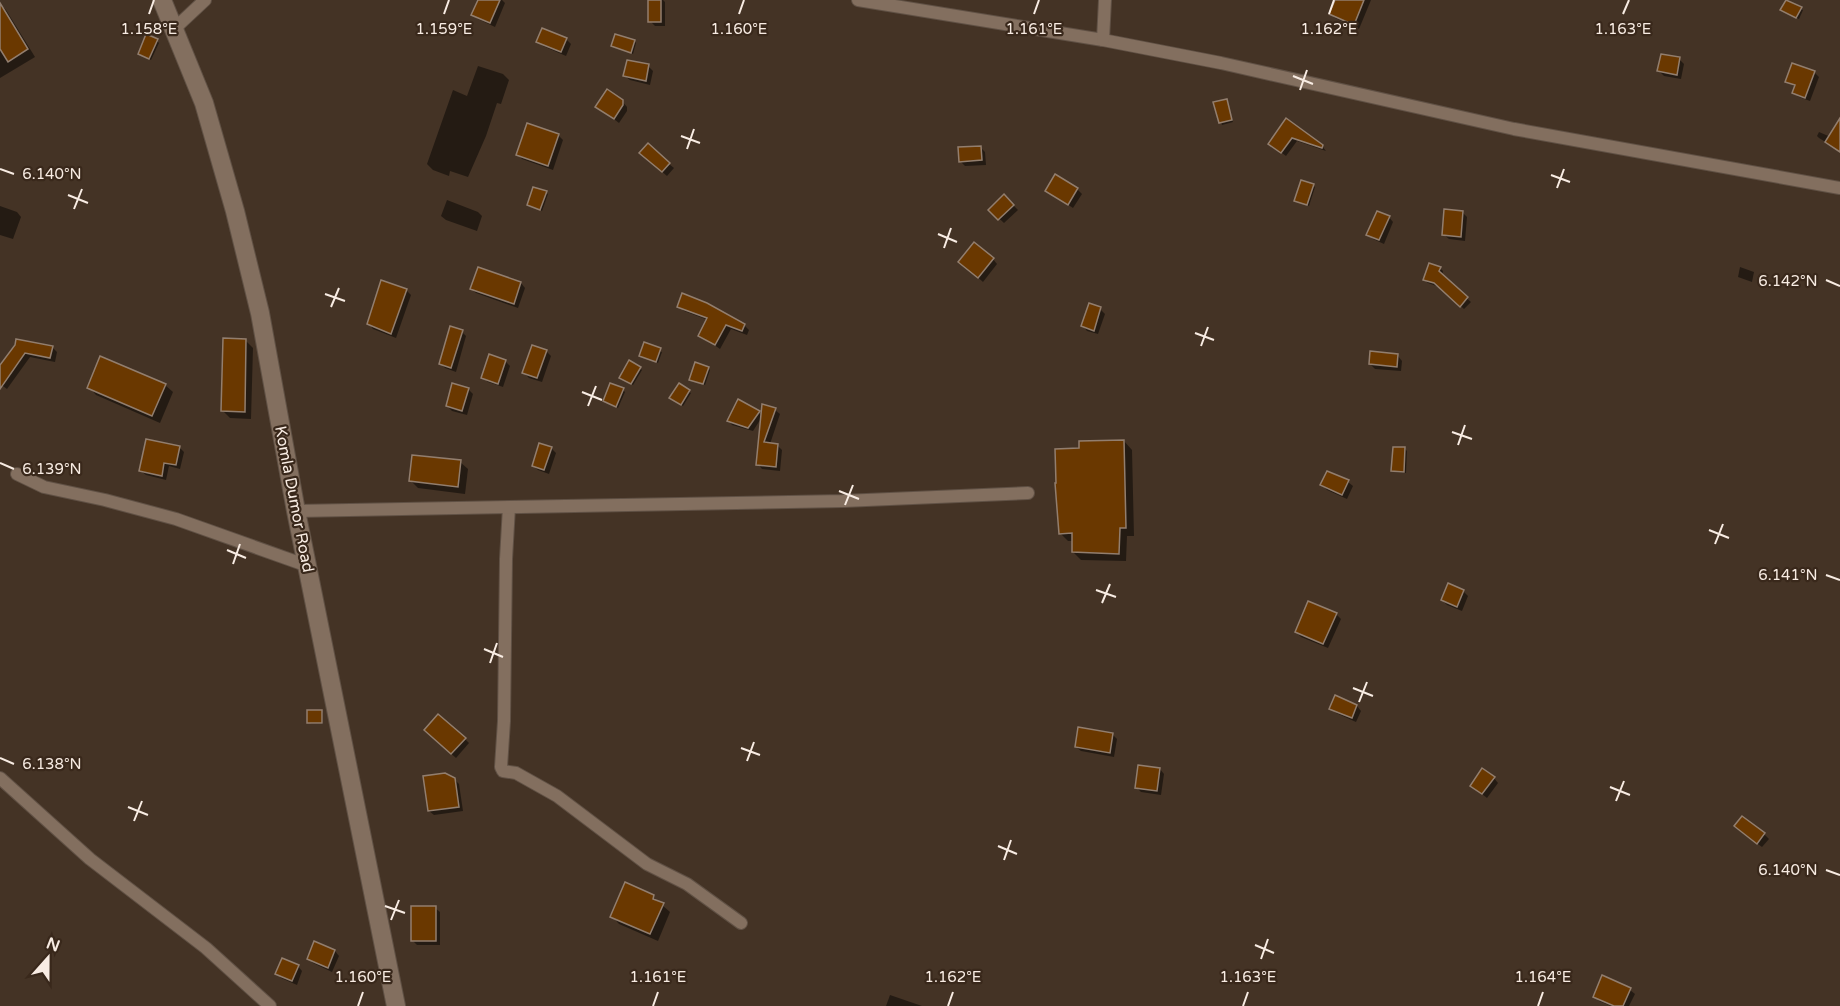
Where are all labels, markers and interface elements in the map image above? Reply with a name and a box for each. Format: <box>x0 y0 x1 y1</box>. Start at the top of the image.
text: 1.158°E <box>121 20 177 38</box>
text: 1.159°E <box>416 20 472 38</box>
text: 1.160°E <box>711 20 767 38</box>
text: 1.161°E <box>1006 20 1062 38</box>
text: 1.162°E <box>1301 20 1357 38</box>
text: 1.163°E <box>1595 20 1651 38</box>
text: 6.140°N <box>22 165 82 183</box>
text: 6.142°N <box>1758 272 1818 290</box>
street label: Komla Dumor Road <box>270 424 318 574</box>
text: 6.139°N <box>22 460 82 478</box>
text: 6.141°N <box>1758 566 1818 584</box>
text: 6.138°N <box>22 755 82 773</box>
text: 6.140°N <box>1758 861 1818 879</box>
north arrow <box>18 928 78 988</box>
text: N <box>43 933 63 957</box>
text: 1.160°E <box>335 968 391 986</box>
text: 1.161°E <box>630 968 686 986</box>
text: 1.162°E <box>925 968 981 986</box>
text: 1.163°E <box>1220 968 1276 986</box>
text: 1.164°E <box>1515 968 1571 986</box>

